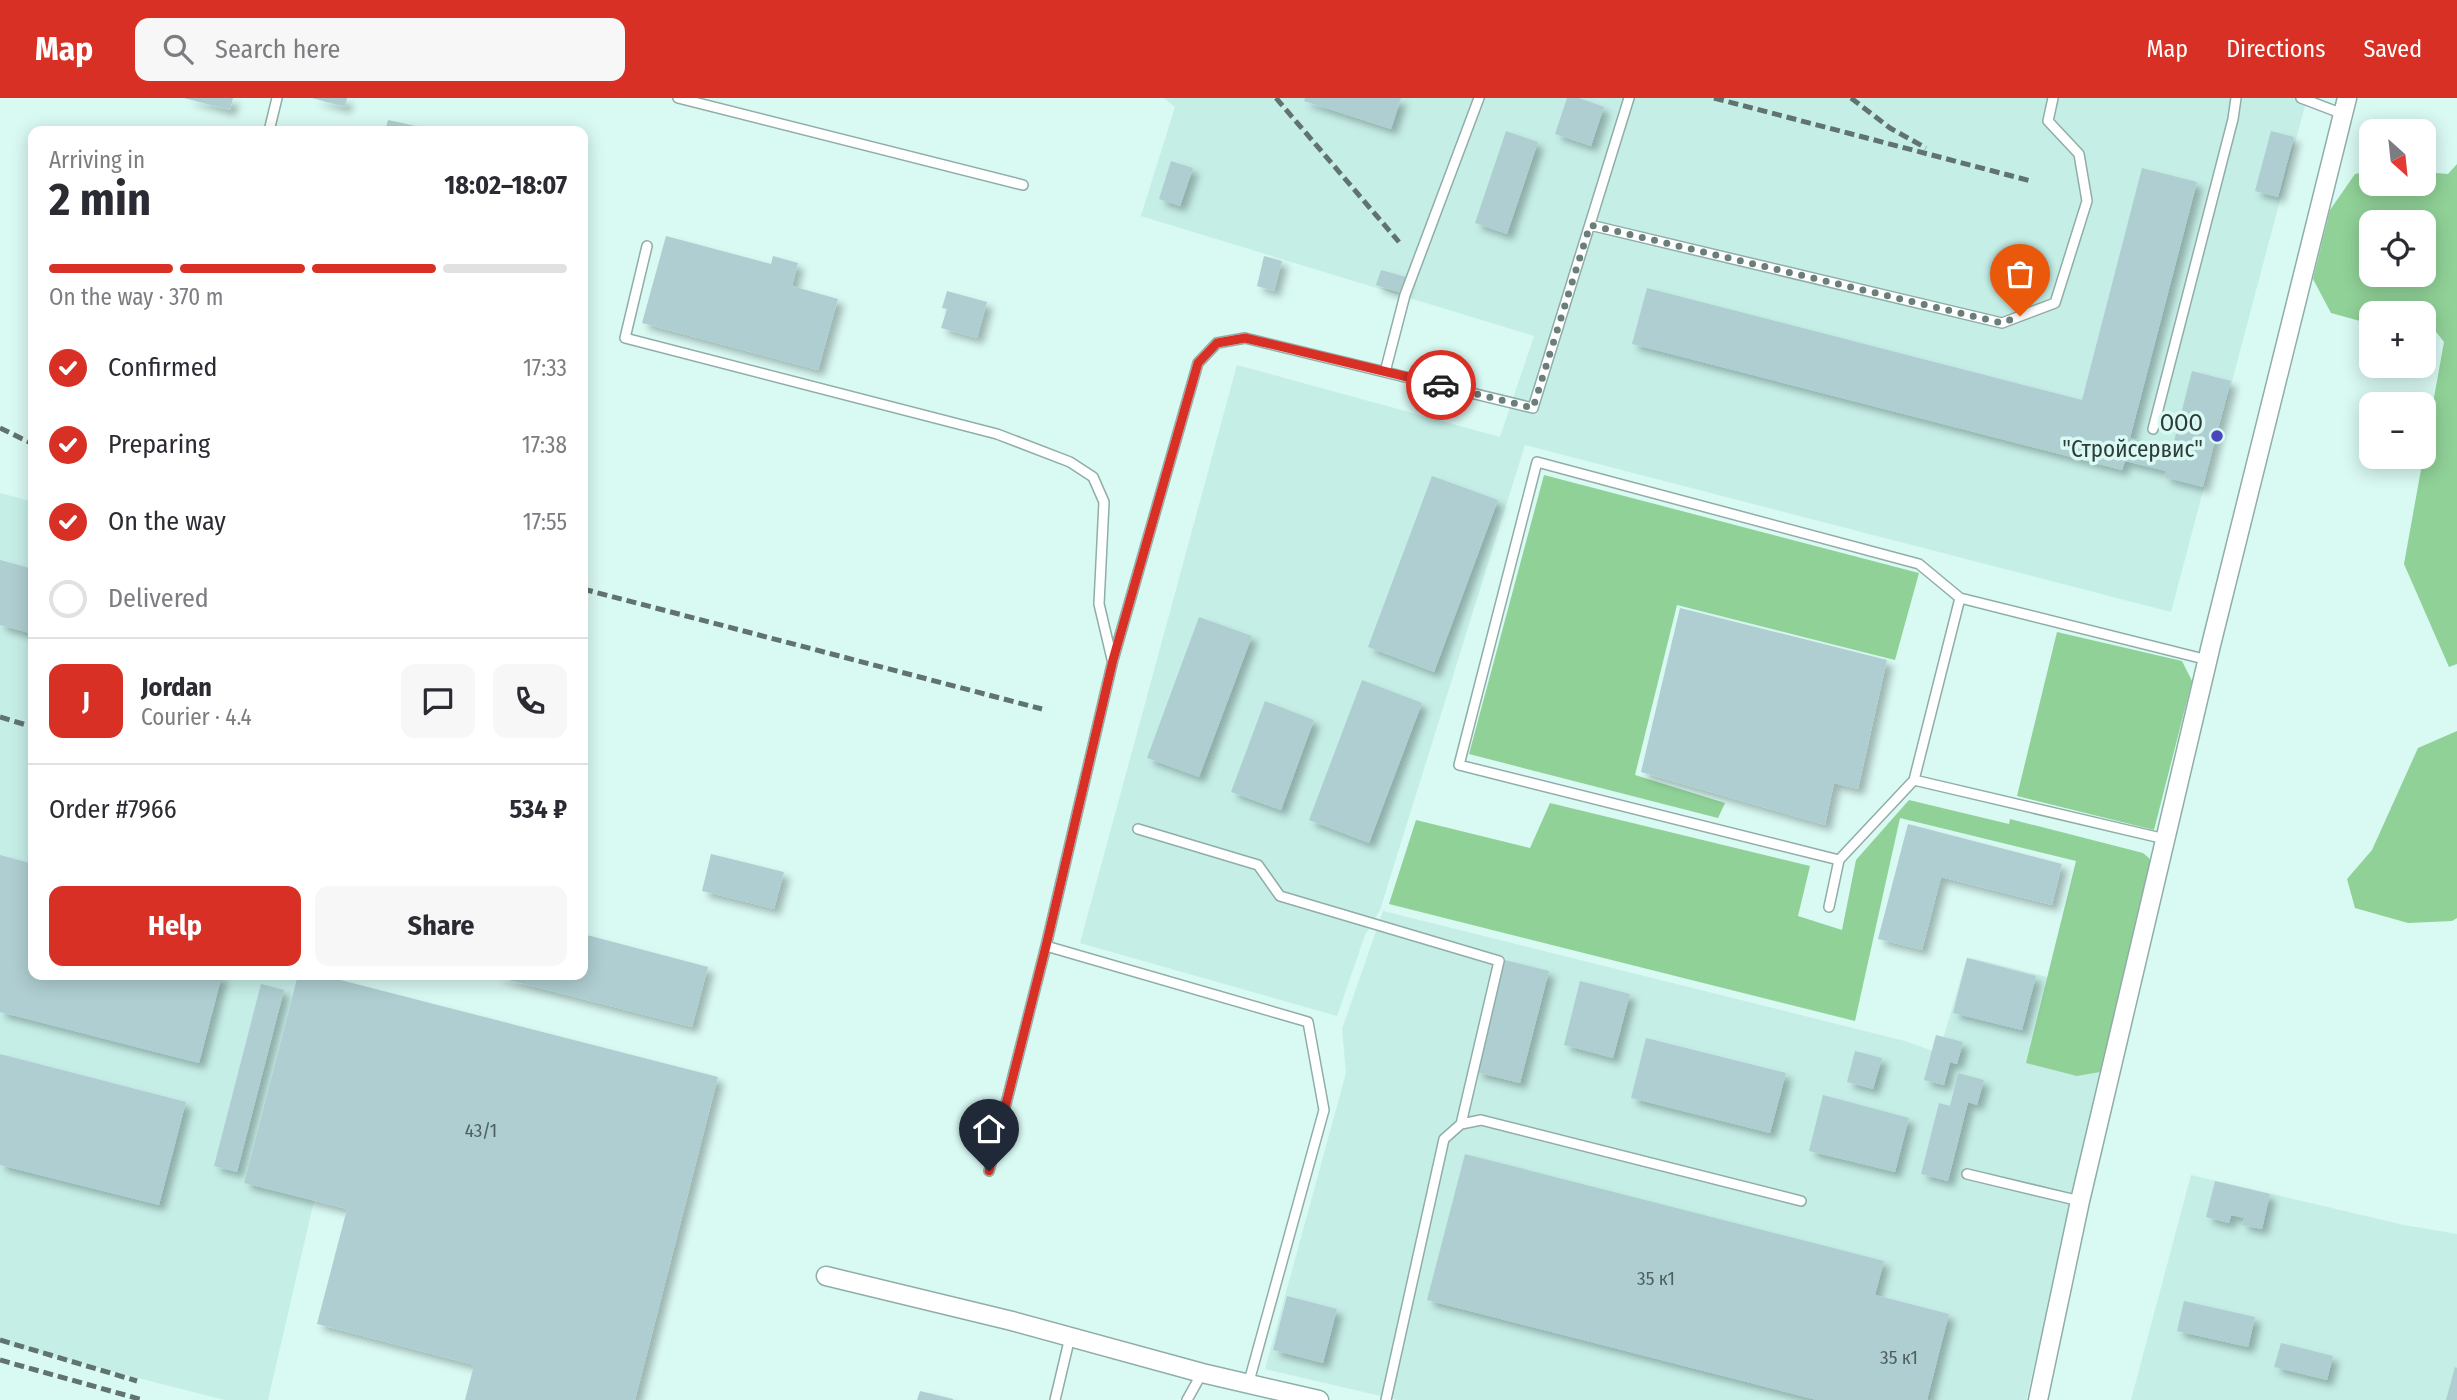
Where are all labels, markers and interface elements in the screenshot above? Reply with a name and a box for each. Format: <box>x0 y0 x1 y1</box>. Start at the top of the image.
search box <box>135 18 625 81</box>
text: Map <box>35 29 93 69</box>
icon: search <box>159 30 197 68</box>
text: Search here <box>215 34 340 65</box>
text: Map <box>2147 35 2188 63</box>
text: Directions <box>2226 35 2325 63</box>
text: Saved <box>2363 35 2422 63</box>
north arrow <box>2359 119 2436 196</box>
map controls <box>2359 119 2436 469</box>
text: Arriving in <box>49 146 145 174</box>
text: 18:02–18:07 <box>444 170 567 201</box>
text: 2 min <box>49 172 151 227</box>
button: locate <box>2359 210 2436 287</box>
pin <box>1990 244 2050 316</box>
icon: bag <box>2001 255 2039 293</box>
text: On the way · 370 m <box>49 283 223 311</box>
button: + <box>2359 301 2436 378</box>
icon: check <box>49 349 87 387</box>
courier <box>1406 350 1476 420</box>
text: Confirmed <box>108 352 218 383</box>
text: 17:33 <box>523 354 567 382</box>
icon: car <box>1422 366 1460 404</box>
button: − <box>2359 392 2436 469</box>
place label: ООО "Стройсервис" <box>2062 409 2203 463</box>
icon: check <box>49 426 87 464</box>
marker: ООО "Стройсервис" <box>2209 428 2225 444</box>
text: Preparing <box>108 429 210 460</box>
text: 17:38 <box>522 431 567 459</box>
icon: check <box>49 503 87 541</box>
text: On the way <box>108 506 226 537</box>
text: 17:55 <box>523 508 567 536</box>
text: Delivered <box>108 583 209 614</box>
button: chat <box>401 664 475 738</box>
button: phone <box>493 664 567 738</box>
text: Jordan <box>141 672 212 703</box>
text: J <box>82 686 90 717</box>
text: Courier · 4.4 <box>141 703 252 731</box>
text: Order #7966 <box>49 794 177 825</box>
text: 534 ₽ <box>509 794 567 825</box>
button: Help <box>49 886 301 966</box>
button: Share <box>315 886 567 966</box>
pin <box>959 1099 1019 1171</box>
icon: home <box>970 1110 1008 1148</box>
house number: 43/1 <box>465 1119 497 1142</box>
house number: 35 к1 <box>1637 1267 1675 1290</box>
house number: 35 к1 <box>1880 1346 1918 1369</box>

